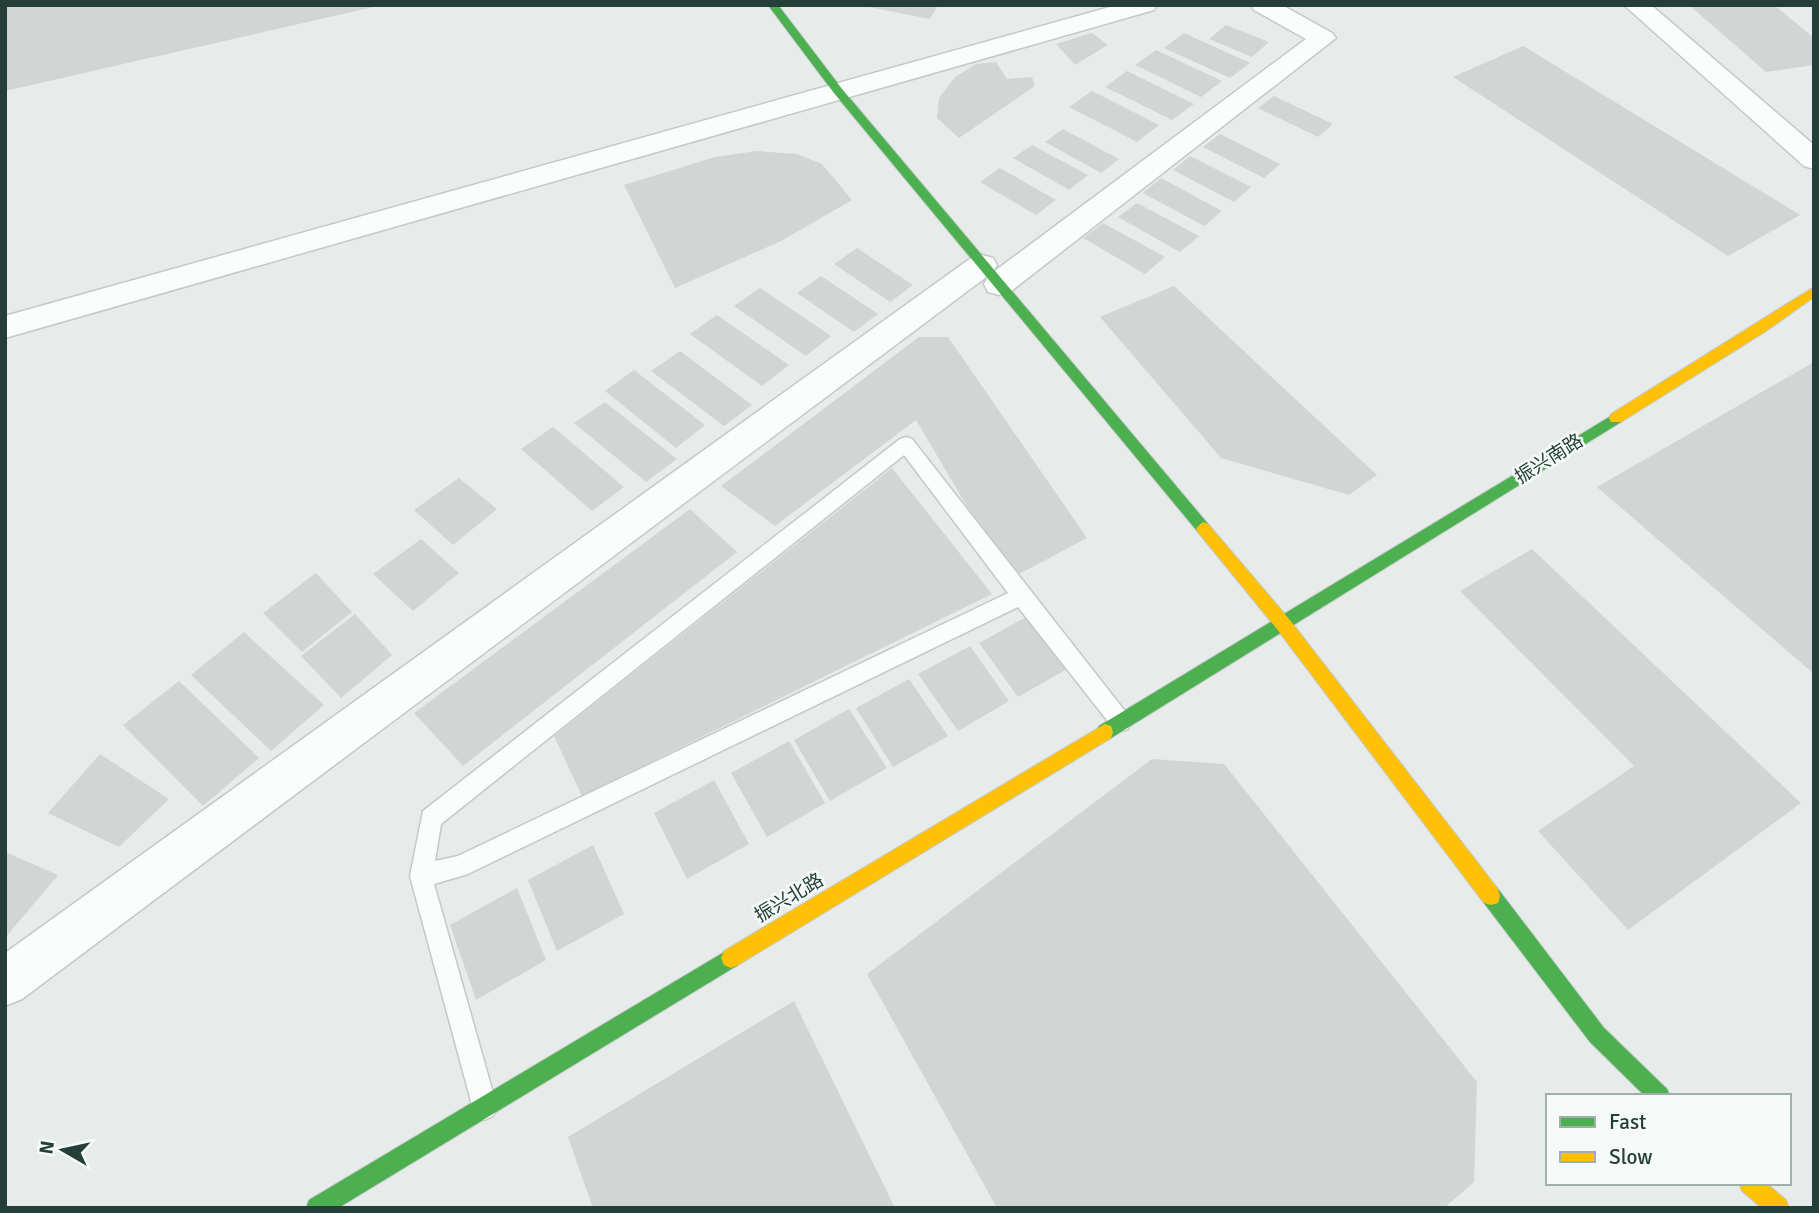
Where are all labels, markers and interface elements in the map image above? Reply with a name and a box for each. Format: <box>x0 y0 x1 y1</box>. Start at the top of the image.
street label: 振兴南路 <box>1510 429 1588 489</box>
street label: 振兴北路 <box>750 868 828 928</box>
legend <box>1546 1094 1791 1185</box>
text: Fast <box>1609 1109 1646 1135</box>
north arrow <box>28 1115 98 1185</box>
text: N <box>34 1139 60 1156</box>
text: Slow <box>1609 1144 1653 1170</box>

